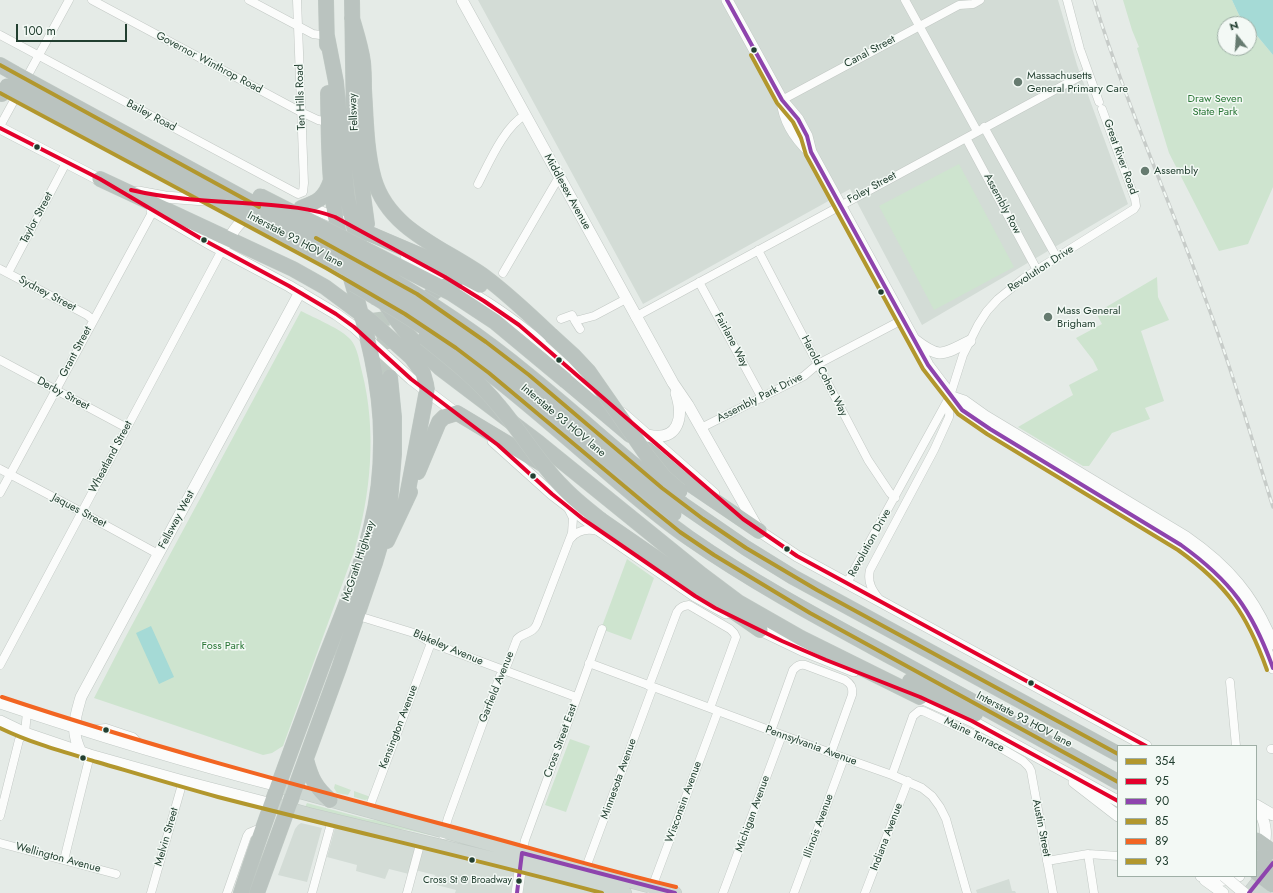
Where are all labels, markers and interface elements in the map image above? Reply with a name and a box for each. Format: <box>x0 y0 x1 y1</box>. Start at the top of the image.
scale bar <box>18 16 129 42</box>
north arrow <box>1217 16 1257 56</box>
text: N <box>1227 17 1240 34</box>
text: 100 m <box>23 22 56 40</box>
street label: Governor Winthrop Road <box>154 29 264 97</box>
street label: Canal Street <box>842 33 898 71</box>
unlabelled marker <box>749 45 759 55</box>
street label: Ten Hills Road <box>293 64 309 130</box>
place label: Massachusetts General Primary Care <box>1027 69 1128 95</box>
marker: Massachusetts General Primary Care <box>1012 76 1024 88</box>
park label: Draw Seven State Park <box>1188 92 1242 118</box>
street label: Fellsway <box>346 93 362 131</box>
street label: Bailey Road <box>124 97 178 135</box>
street label: Great River Road <box>1100 118 1140 196</box>
unlabelled marker <box>32 142 42 152</box>
street label: Middlesex Avenue <box>541 152 593 232</box>
place label: Assembly <box>1154 164 1198 178</box>
marker: Assembly <box>1139 165 1151 177</box>
street label: Foley Street <box>845 169 899 207</box>
street label: Assembly Row <box>980 171 1024 237</box>
street label: Taylor Street <box>18 190 56 246</box>
street label: Interstate 93 HOV lane <box>245 209 345 271</box>
unlabelled marker <box>199 235 209 245</box>
street label: Revolution Drive <box>1006 243 1076 295</box>
street label: Sydney Street <box>16 273 78 315</box>
unlabelled marker <box>876 287 886 297</box>
place label: Mass General Brigham <box>1057 304 1121 330</box>
street label: Fairlane Way <box>711 311 751 369</box>
marker: Mass General Brigham <box>1042 311 1054 323</box>
street label: Grant Street <box>57 324 95 380</box>
street label: Harold Cohen Way <box>798 333 850 419</box>
unlabelled marker <box>554 355 564 365</box>
street label: Assembly Park Drive <box>715 371 805 425</box>
street label: Derby Street <box>35 375 91 413</box>
street label: Interstate 93 HOV lane <box>518 382 608 460</box>
street label: Wheatland Street <box>86 419 136 495</box>
unlabelled marker <box>528 471 538 481</box>
street label: Fellsway West <box>156 489 198 551</box>
street label: Jaques Street <box>50 491 108 531</box>
street label: Revolution Drive <box>846 507 894 579</box>
street label: McGrath Highway <box>340 519 378 603</box>
unlabelled marker <box>782 544 792 554</box>
street label: Blakeley Avenue <box>411 627 485 669</box>
park label: Foss Park <box>202 639 244 653</box>
street label: Garfield Avenue <box>477 649 517 725</box>
unlabelled marker <box>1026 678 1036 688</box>
street label: Kensington Avenue <box>377 683 421 771</box>
street label: Interstate 93 HOV lane <box>974 689 1074 751</box>
street label: Cross Street East <box>542 702 580 780</box>
street label: Maine Terrace <box>942 715 1006 755</box>
street label: Pennsylvania Avenue <box>764 723 858 769</box>
unlabelled marker <box>101 725 111 735</box>
street label: Minnesota Avenue <box>598 737 640 821</box>
legend <box>1117 745 1257 877</box>
text: 354 <box>1155 752 1175 770</box>
unlabelled marker <box>78 753 88 763</box>
street label: Wisconsin Avenue <box>663 759 705 845</box>
text: 95 <box>1155 772 1169 790</box>
street label: Michigan Avenue <box>733 774 773 854</box>
street label: Illinois Avenue <box>801 792 837 860</box>
text: 90 <box>1155 792 1169 810</box>
street label: Austin Street <box>1029 798 1053 858</box>
street label: Indiana Avenue <box>868 801 906 873</box>
street label: Melvin Street <box>152 806 182 868</box>
text: 85 <box>1155 812 1168 830</box>
text: 89 <box>1155 832 1168 850</box>
street label: Wellington Avenue <box>14 840 102 876</box>
text: 93 <box>1155 852 1168 870</box>
unlabelled marker <box>467 855 477 865</box>
place label: Cross St @ Broadway <box>423 875 512 887</box>
marker: Cross St @ Broadway <box>514 876 524 886</box>

